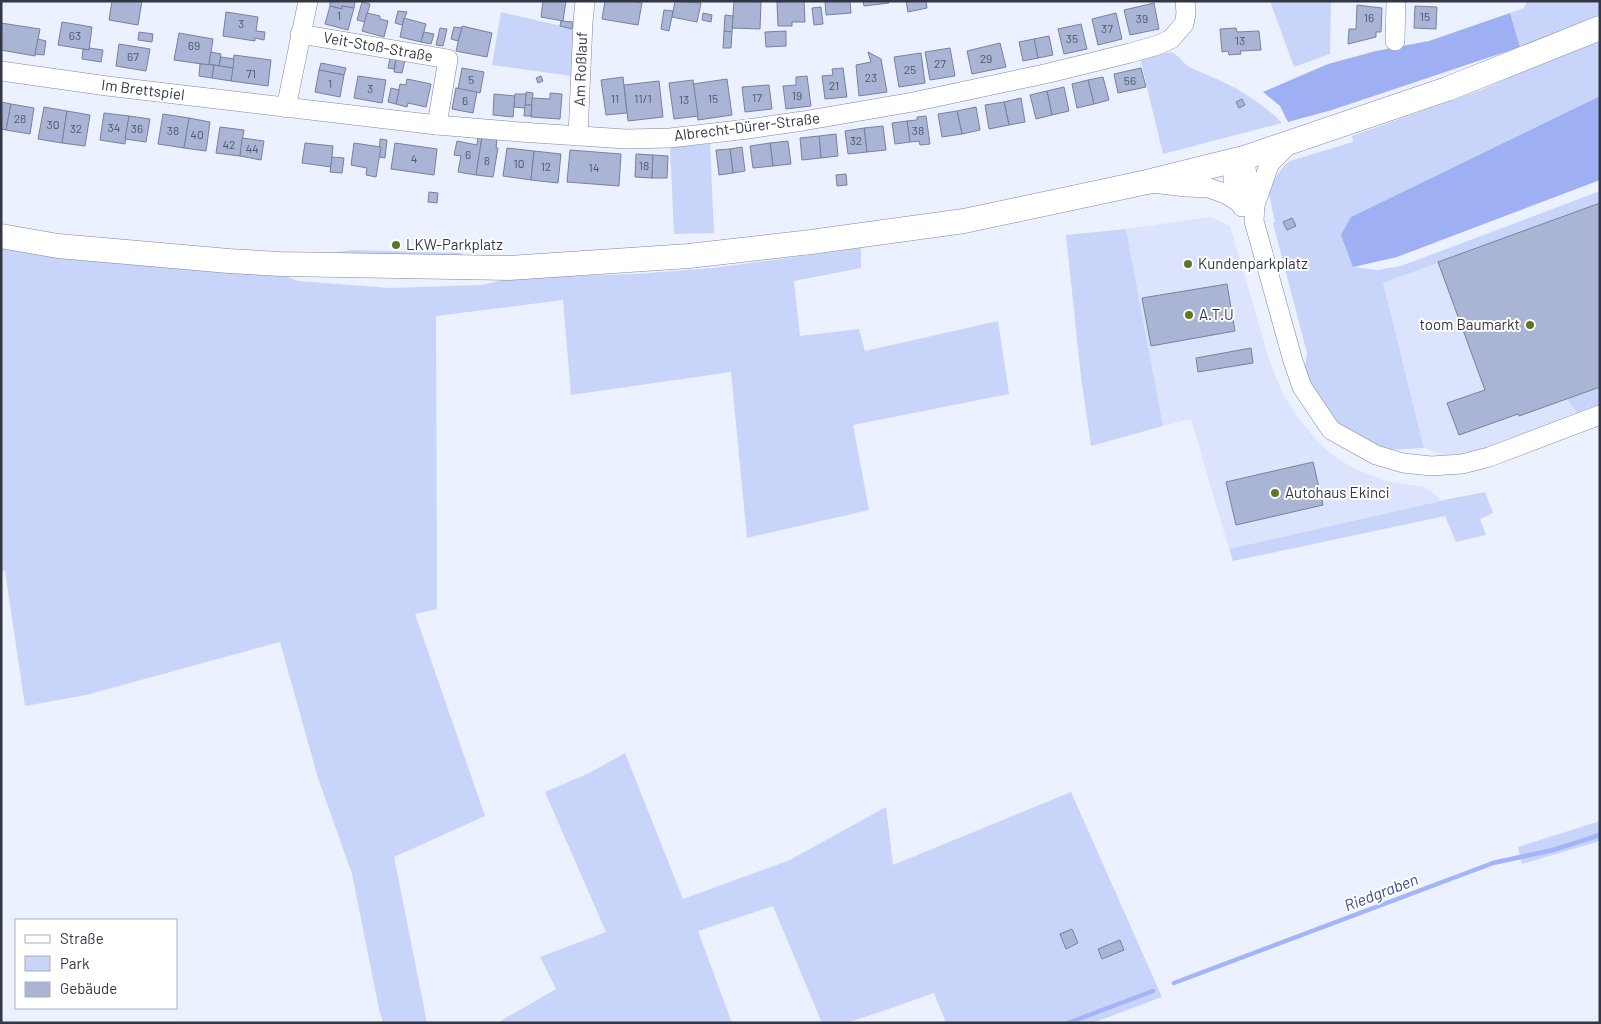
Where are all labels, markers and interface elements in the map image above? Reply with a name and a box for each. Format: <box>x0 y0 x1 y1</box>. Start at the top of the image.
house number: 1 <box>337 8 341 22</box>
house number: 15 <box>1420 9 1430 23</box>
house number: 16 <box>1364 10 1374 24</box>
house number: 39 <box>1136 11 1148 25</box>
house number: 3 <box>238 16 244 30</box>
house number: 37 <box>1101 21 1113 35</box>
street label: Veit-Stoß-Straße <box>322 27 434 65</box>
house number: 63 <box>69 28 81 42</box>
street label: Am Roßlauf <box>570 31 590 107</box>
house number: 35 <box>1066 31 1078 45</box>
house number: 13 <box>1235 33 1245 47</box>
house number: 69 <box>188 38 200 52</box>
house number: 67 <box>127 49 139 63</box>
house number: 29 <box>980 51 992 65</box>
house number: 27 <box>934 56 946 70</box>
house number: 25 <box>904 62 916 76</box>
house number: 71 <box>246 66 256 80</box>
house number: 23 <box>865 70 877 84</box>
house number: 5 <box>468 72 474 86</box>
house number: 56 <box>1124 73 1136 87</box>
street label: Im Brettspiel <box>101 75 186 103</box>
house number: 1 <box>328 76 332 90</box>
house number: 21 <box>829 78 839 92</box>
house number: 3 <box>367 81 373 95</box>
house number: 19 <box>792 88 802 102</box>
house number: 17 <box>752 90 762 104</box>
house number: 11 <box>611 91 619 105</box>
house number: 11/1 <box>634 91 652 105</box>
house number: 15 <box>708 91 718 105</box>
house number: 13 <box>679 92 689 106</box>
house number: 6 <box>462 93 468 107</box>
street label: Albrecht-Dürer-Straße <box>673 108 821 144</box>
house number: 28 <box>14 111 26 125</box>
house number: 30 <box>47 117 59 131</box>
house number: 34 <box>108 120 120 134</box>
house number: 32 <box>70 121 82 135</box>
house number: 36 <box>131 121 143 135</box>
house number: 38 <box>167 123 179 137</box>
house number: 38 <box>912 123 924 137</box>
house number: 40 <box>190 127 204 141</box>
house number: 32 <box>850 133 862 147</box>
house number: 42 <box>222 137 236 151</box>
house number: 44 <box>245 141 259 155</box>
house number: 6 <box>465 147 471 161</box>
house number: 4 <box>411 151 417 165</box>
house number: 8 <box>484 153 490 167</box>
house number: 10 <box>514 156 524 170</box>
house number: 18 <box>639 158 649 172</box>
house number: 12 <box>541 159 551 173</box>
house number: 14 <box>589 160 599 174</box>
place label: LKW-Parkplatz <box>406 235 503 253</box>
marker: LKW-Parkplatz <box>390 239 402 251</box>
place label: Kundenparkplatz <box>1198 254 1308 272</box>
marker: Kundenparkplatz <box>1182 258 1194 270</box>
place label: A.T.U <box>1199 305 1234 323</box>
marker: A.T.U <box>1183 309 1195 321</box>
place label: toom Baumarkt <box>1419 315 1520 333</box>
marker: toom Baumarkt <box>1524 319 1536 331</box>
place label: Autohaus Ekinci <box>1285 483 1390 501</box>
marker: Autohaus Ekinci <box>1269 487 1281 499</box>
water label: Riedgraben <box>1341 869 1420 914</box>
legend <box>15 919 178 1009</box>
text: Straße <box>60 929 104 947</box>
text: Park <box>60 954 90 972</box>
text: Gebäude <box>60 979 117 997</box>

